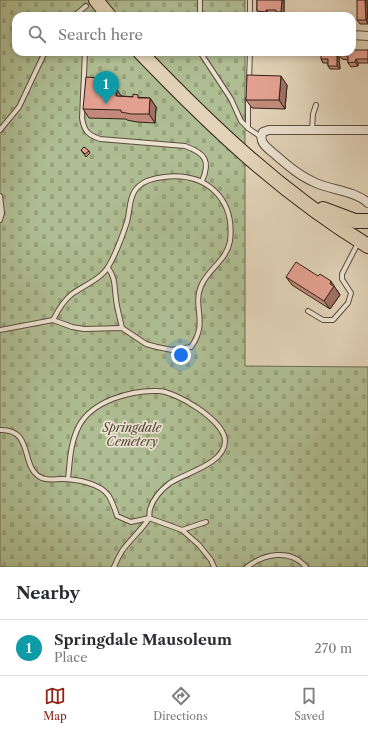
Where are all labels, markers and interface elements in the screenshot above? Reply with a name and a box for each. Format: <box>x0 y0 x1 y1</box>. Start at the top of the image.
search box <box>12 12 356 56</box>
icon: search <box>26 23 48 45</box>
text: Search here <box>58 25 143 44</box>
pin: 1 <box>93 71 119 104</box>
your location <box>171 345 191 365</box>
park label: Springdale Cemetery <box>102 420 163 449</box>
text: Nearby <box>16 583 80 603</box>
text: Springdale Mausoleum <box>54 630 232 649</box>
text: 1 <box>26 640 32 656</box>
text: 270 m <box>314 640 352 656</box>
text: Place <box>54 649 87 665</box>
tab: Map <box>43 685 67 723</box>
tab: Directions <box>153 685 208 723</box>
tab: Saved <box>294 685 325 723</box>

